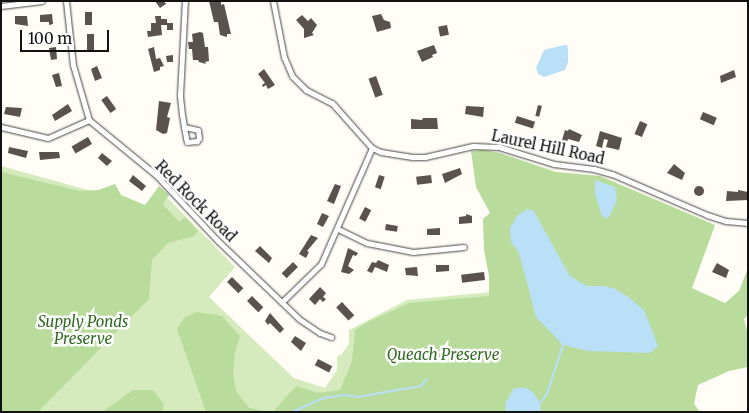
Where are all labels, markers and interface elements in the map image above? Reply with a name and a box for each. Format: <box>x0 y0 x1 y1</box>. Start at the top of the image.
scale bar <box>22 20 111 52</box>
text: 100 m <box>28 29 72 48</box>
street label: Laurel Hill Road <box>490 126 606 168</box>
street label: Red Rock Road <box>152 157 240 245</box>
park label: Supply Ponds Preserve <box>38 312 128 347</box>
park label: Queach Preserve <box>387 346 499 364</box>

